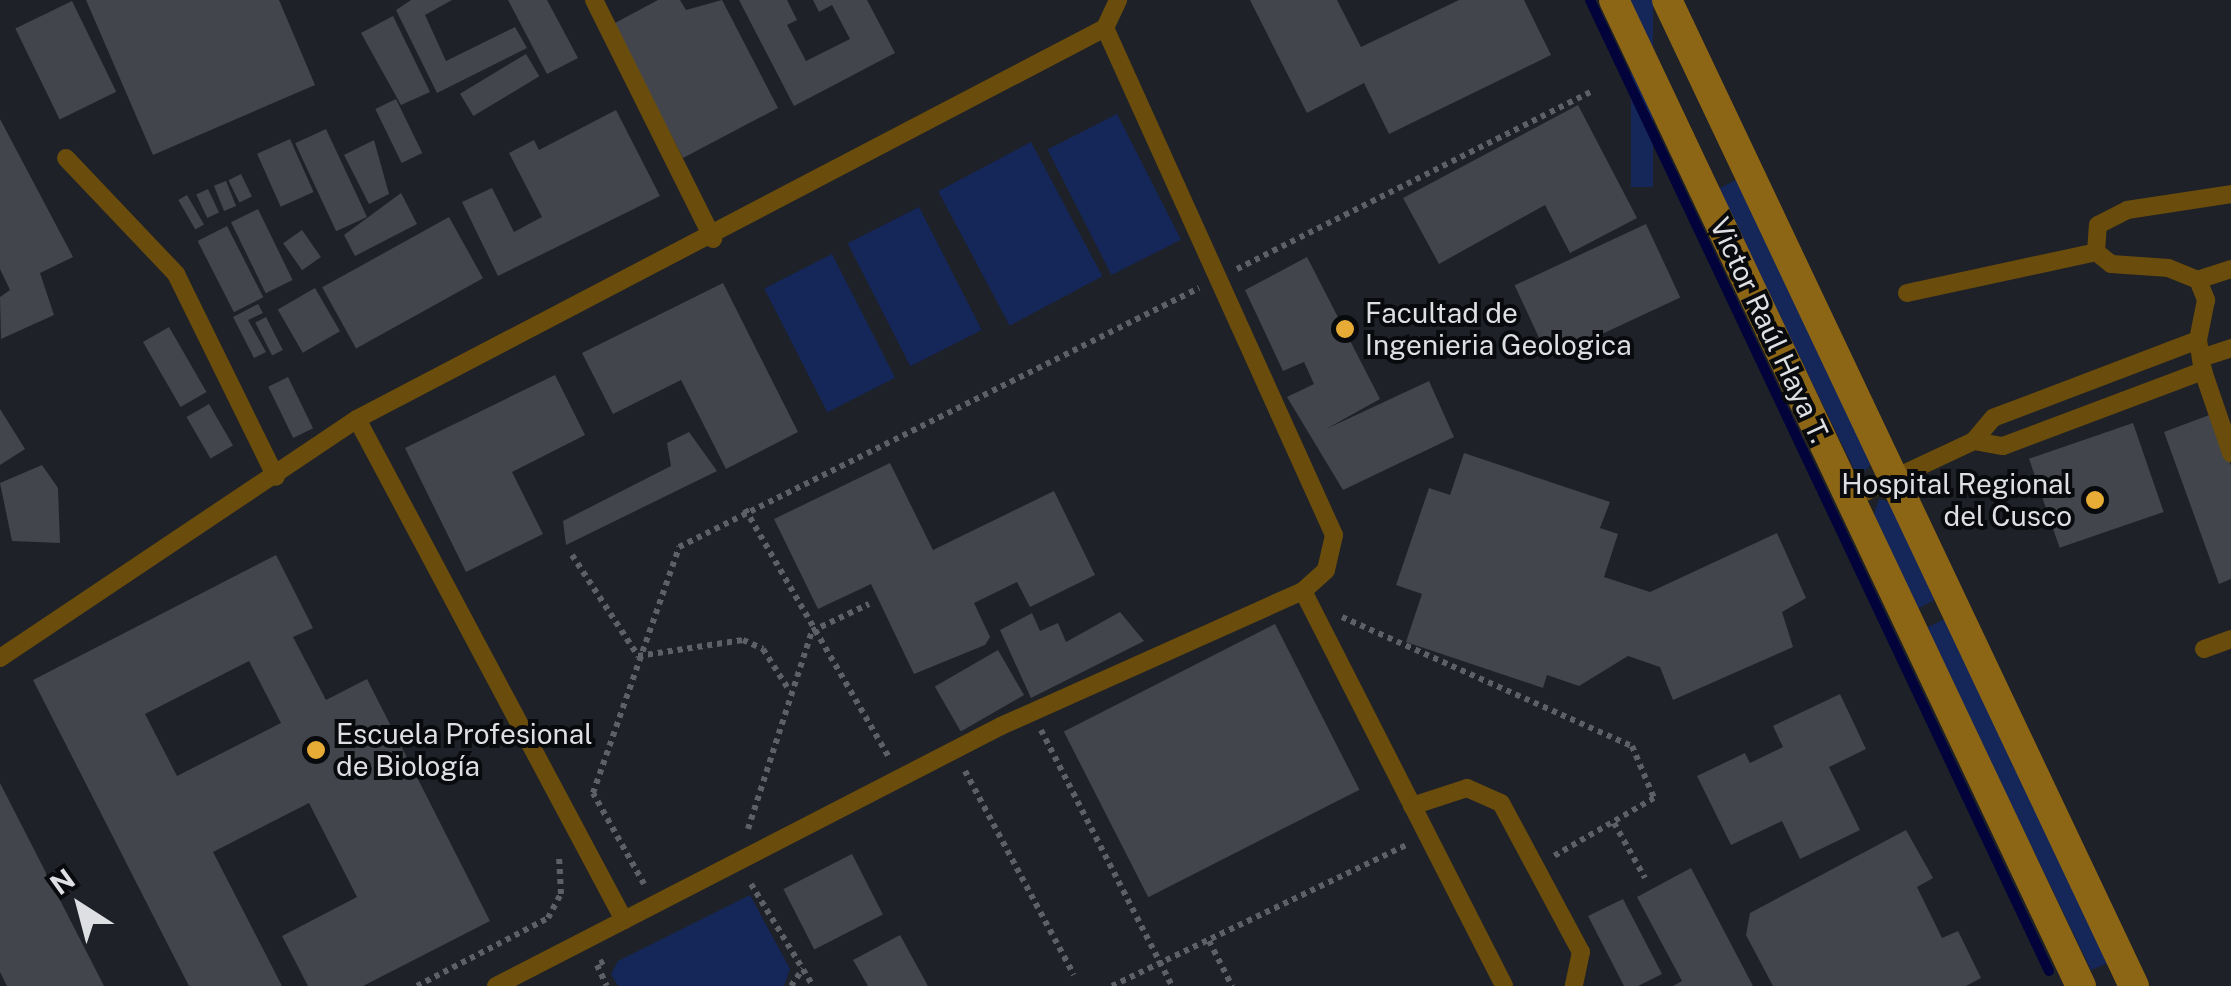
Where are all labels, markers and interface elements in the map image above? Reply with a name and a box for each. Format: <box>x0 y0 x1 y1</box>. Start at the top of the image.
street label: Victor Raúl Haya T. <box>1703 212 1837 448</box>
place label: Facultad de Ingenieria Geologica <box>1365 296 1632 362</box>
marker: Facultad de Ingenieria Geologica <box>1334 318 1356 340</box>
place label: Hospital Regional del Cusco <box>1841 467 2072 533</box>
marker: Hospital Regional del Cusco <box>2082 487 2108 513</box>
place label: Escuela Profesional de Biología <box>336 717 593 783</box>
marker: Escuela Profesional de Biología <box>305 739 327 761</box>
north arrow <box>30 856 130 956</box>
text: N <box>44 862 81 901</box>

